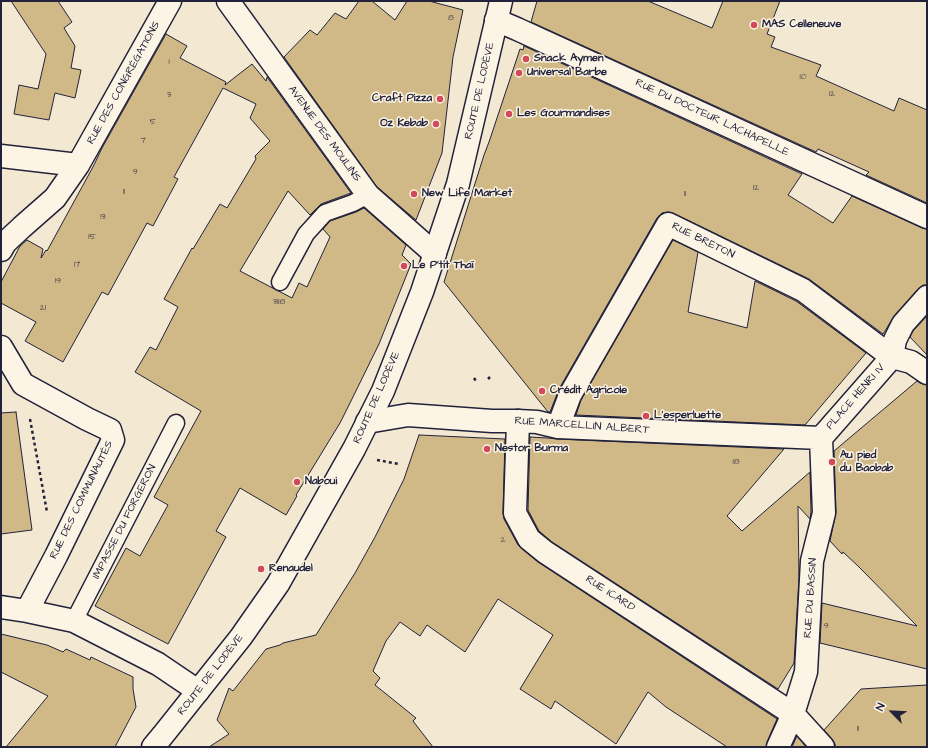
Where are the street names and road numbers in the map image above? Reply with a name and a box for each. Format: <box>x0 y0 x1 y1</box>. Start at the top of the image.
street label: RUE DES CONGRÉGATIONS <box>85 19 163 147</box>
street label: ROUTE DE LODÈVE <box>462 41 498 141</box>
street label: RUE DU DOCTEUR LACHAPELLE <box>633 76 791 160</box>
street label: AVENUE DES MOULINS <box>285 83 363 185</box>
street label: RUE BRETON <box>669 220 737 262</box>
street label: ROUTE DE LODÈVE <box>351 350 403 446</box>
street label: PLACE HENRI IV <box>824 361 888 433</box>
street label: RUE MARCELLIN ALBERT <box>514 415 650 437</box>
street label: RUE DES COMMUNAUTÉS <box>48 439 116 561</box>
street label: IMPASSE DU FORGERON <box>90 463 160 581</box>
street label: RUE DU BASSIN <box>802 558 820 638</box>
street label: RUE ICARD <box>583 573 637 615</box>
street label: ROUTE DE LODÈVE <box>175 632 247 718</box>

